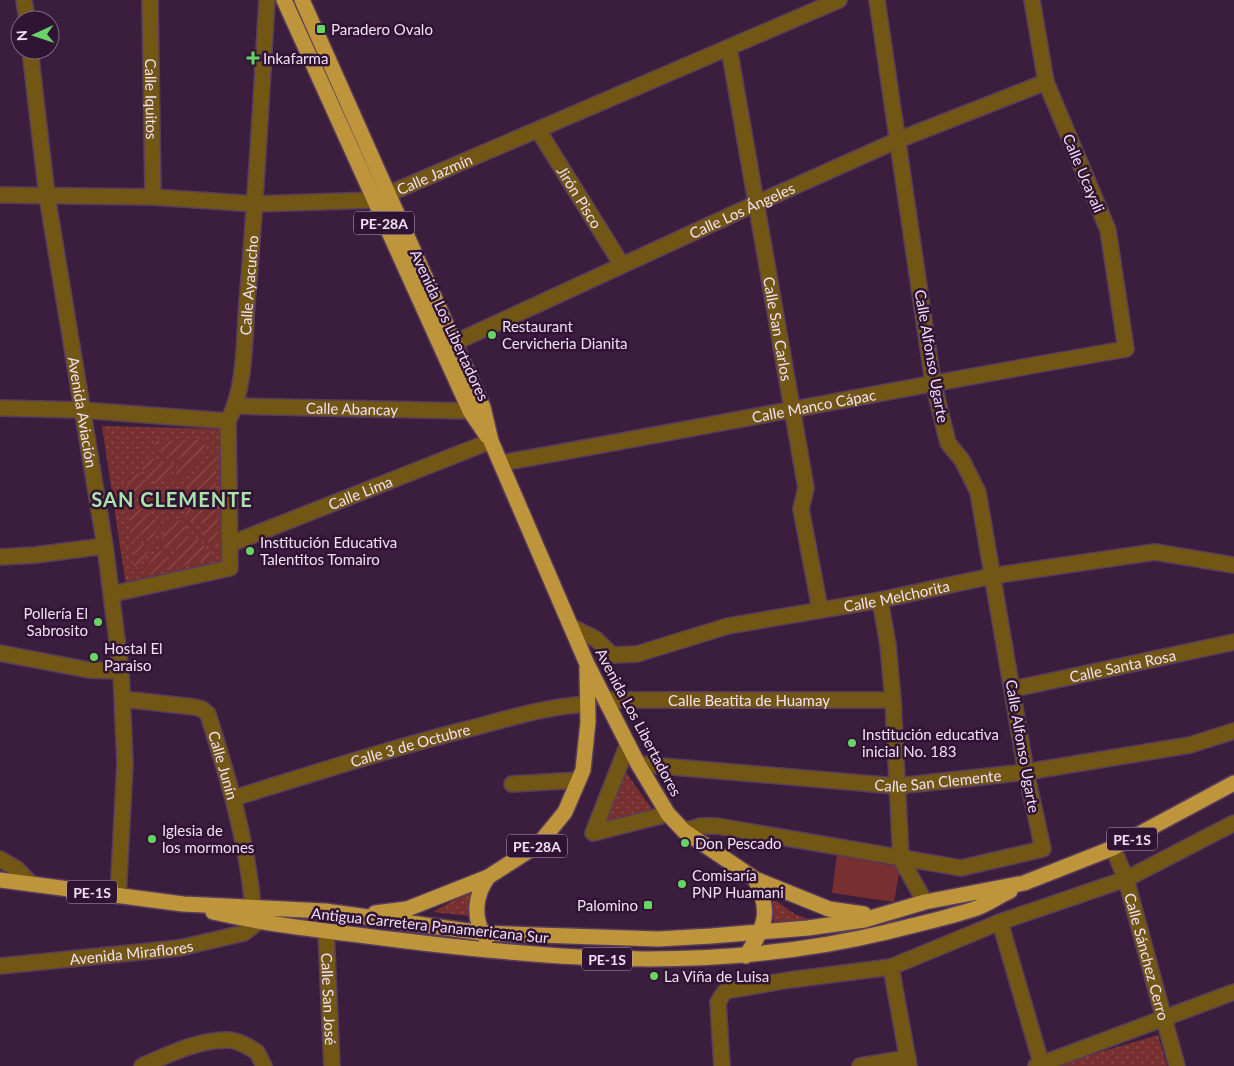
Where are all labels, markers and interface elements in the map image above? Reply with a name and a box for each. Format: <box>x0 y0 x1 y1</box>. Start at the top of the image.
north arrow <box>10 10 60 60</box>
place label: Paradero Ovalo <box>331 20 433 38</box>
marker: Paradero Ovalo <box>315 23 327 35</box>
text: N <box>13 30 30 42</box>
place label: Inkafarma <box>263 49 328 67</box>
marker: Inkafarma <box>247 52 259 64</box>
street label: Calle Iquitos <box>142 58 161 140</box>
street label: Calle Ucayali <box>1059 131 1109 215</box>
street label: Calle Jazmín <box>394 150 475 198</box>
street label: Jirón Pisco <box>554 162 606 232</box>
street label: Calle Los Ángeles <box>686 178 797 242</box>
road number: PE-28A <box>354 212 414 234</box>
street label: Calle Ayacucho <box>236 235 261 336</box>
street label: Avenida Los Libertadores <box>407 246 493 404</box>
street label: Calle San Carlos <box>760 275 796 382</box>
street label: Calle Alfonso Ugarte <box>911 288 953 424</box>
place label: Restaurant Cervicheria Dianita <box>502 317 628 352</box>
marker: Restaurant Cervicheria Dianita <box>486 329 498 341</box>
street label: Avenida Aviación <box>65 355 101 469</box>
street label: Calle Manco Cápac <box>750 385 877 426</box>
street label: Calle Abancay <box>306 398 399 418</box>
street label: Calle Lima <box>326 472 395 513</box>
district label: SAN CLEMENTE <box>91 487 253 511</box>
place label: Institución Educativa Talentitos Tomairo <box>260 533 397 568</box>
marker: Institución Educativa Talentitos Tomairo <box>244 545 256 557</box>
street label: Calle Melchorita <box>842 576 951 615</box>
place label: Pollería El Sabrosito <box>23 604 88 639</box>
marker: Pollería El Sabrosito <box>92 616 104 628</box>
place label: Hostal El Paraiso <box>104 639 163 674</box>
street label: Avenida Los Libertadores <box>592 645 686 799</box>
street label: Calle Santa Rosa <box>1068 646 1177 686</box>
marker: Hostal El Paraiso <box>88 651 100 663</box>
street label: Calle Alfonso Ugarte <box>1002 678 1044 814</box>
street label: Calle Beatita de Huamay <box>668 691 830 709</box>
street label: Calle 3 de Octubre <box>348 720 472 770</box>
place label: Institución educativa inicial No. 183 <box>862 725 999 760</box>
street label: Calle Junín <box>205 729 242 802</box>
marker: Institución educativa inicial No. 183 <box>846 737 858 749</box>
street label: Calle San Clemente <box>874 766 1002 795</box>
place label: Iglesia de los mormones <box>162 821 254 856</box>
road number: PE-1S <box>1107 828 1157 851</box>
marker: Iglesia de los mormones <box>146 833 158 845</box>
road number: PE-28A <box>507 834 567 858</box>
place label: Don Pescado <box>695 834 782 852</box>
marker: Don Pescado <box>679 837 691 849</box>
place label: Comisaría PNP Huamani <box>692 866 784 901</box>
marker: Comisaría PNP Huamani <box>676 878 688 890</box>
road number: PE-1S <box>67 880 117 904</box>
street label: Calle Sánchez Cerro <box>1121 891 1173 1022</box>
place label: Palomino <box>577 896 638 914</box>
marker: Palomino <box>642 899 654 911</box>
street label: Antigua Carretera Panamericana Sur <box>311 904 550 946</box>
street label: Avenida Miraflores <box>69 936 195 968</box>
road number: PE-1S <box>582 948 632 971</box>
street label: Calle San José <box>318 952 340 1046</box>
place label: La Viña de Luisa <box>664 967 769 985</box>
marker: La Viña de Luisa <box>648 970 660 982</box>

